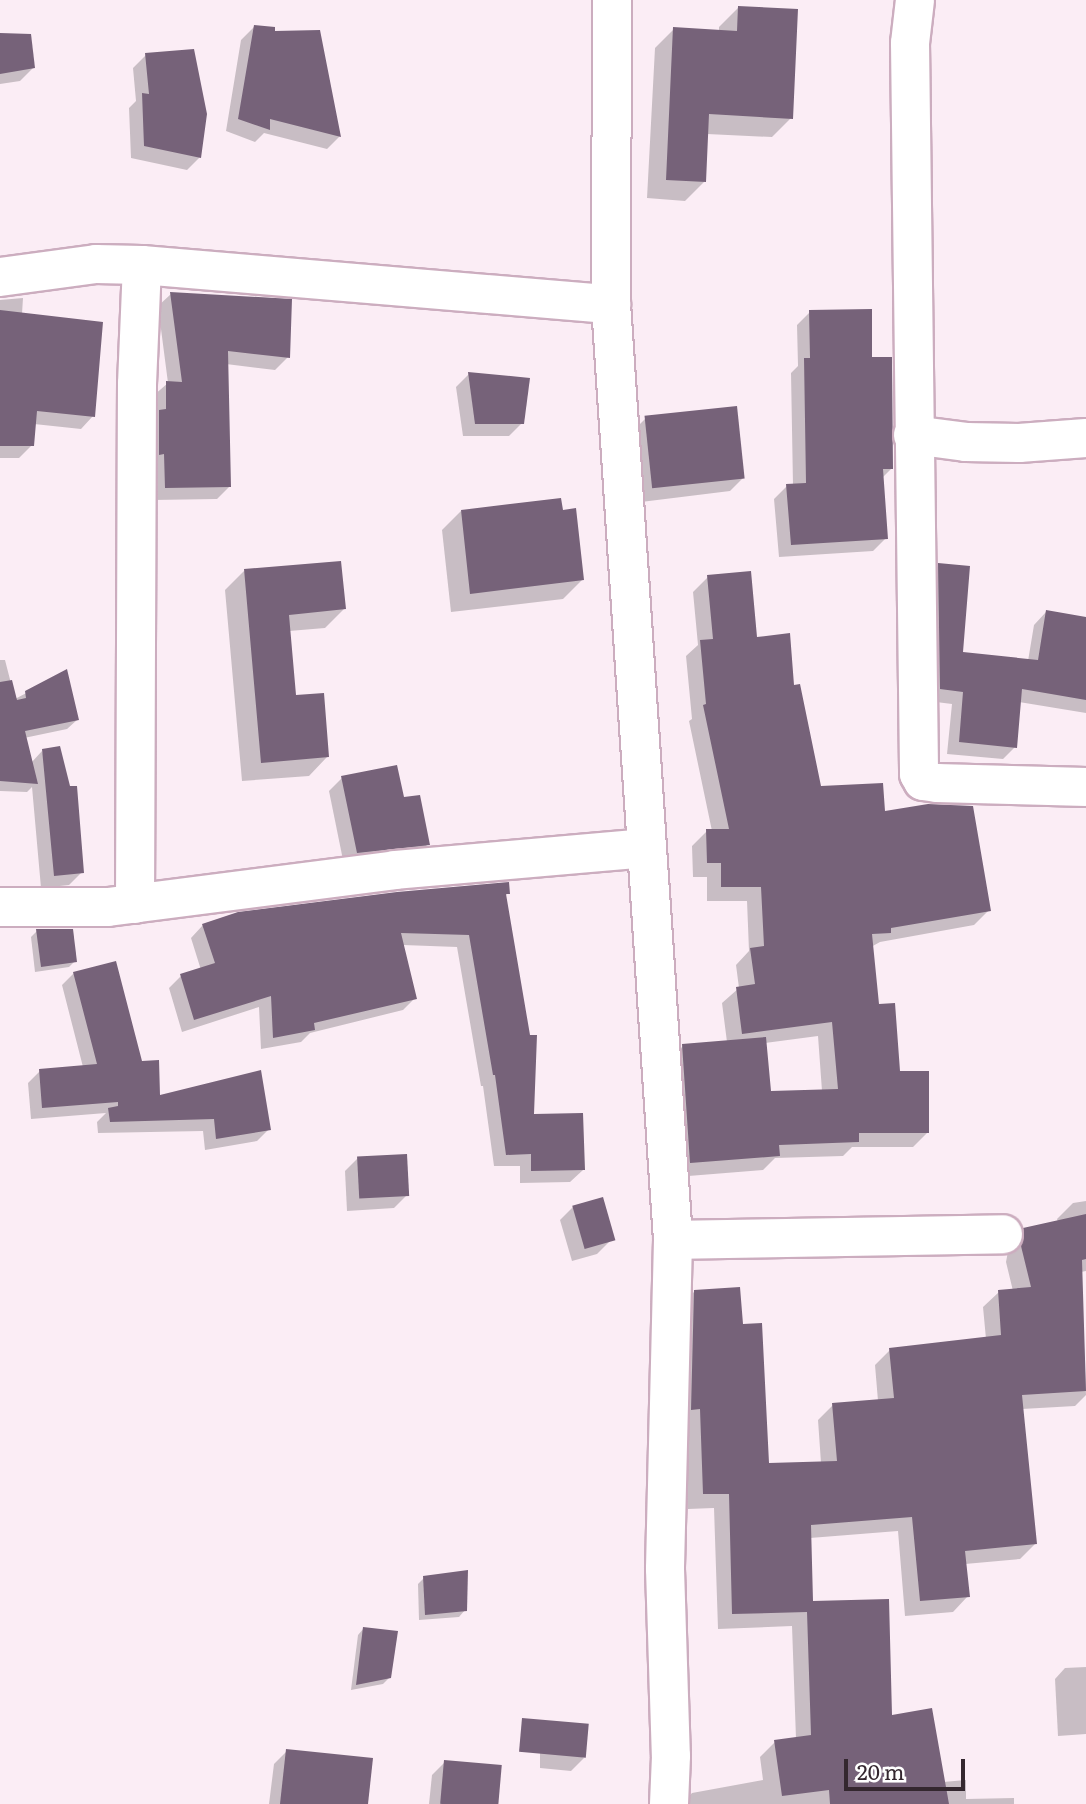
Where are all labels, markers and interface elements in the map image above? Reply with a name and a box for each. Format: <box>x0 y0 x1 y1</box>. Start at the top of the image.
scale bar <box>848 1744 969 1788</box>
text: 20 m <box>857 1755 904 1786</box>

